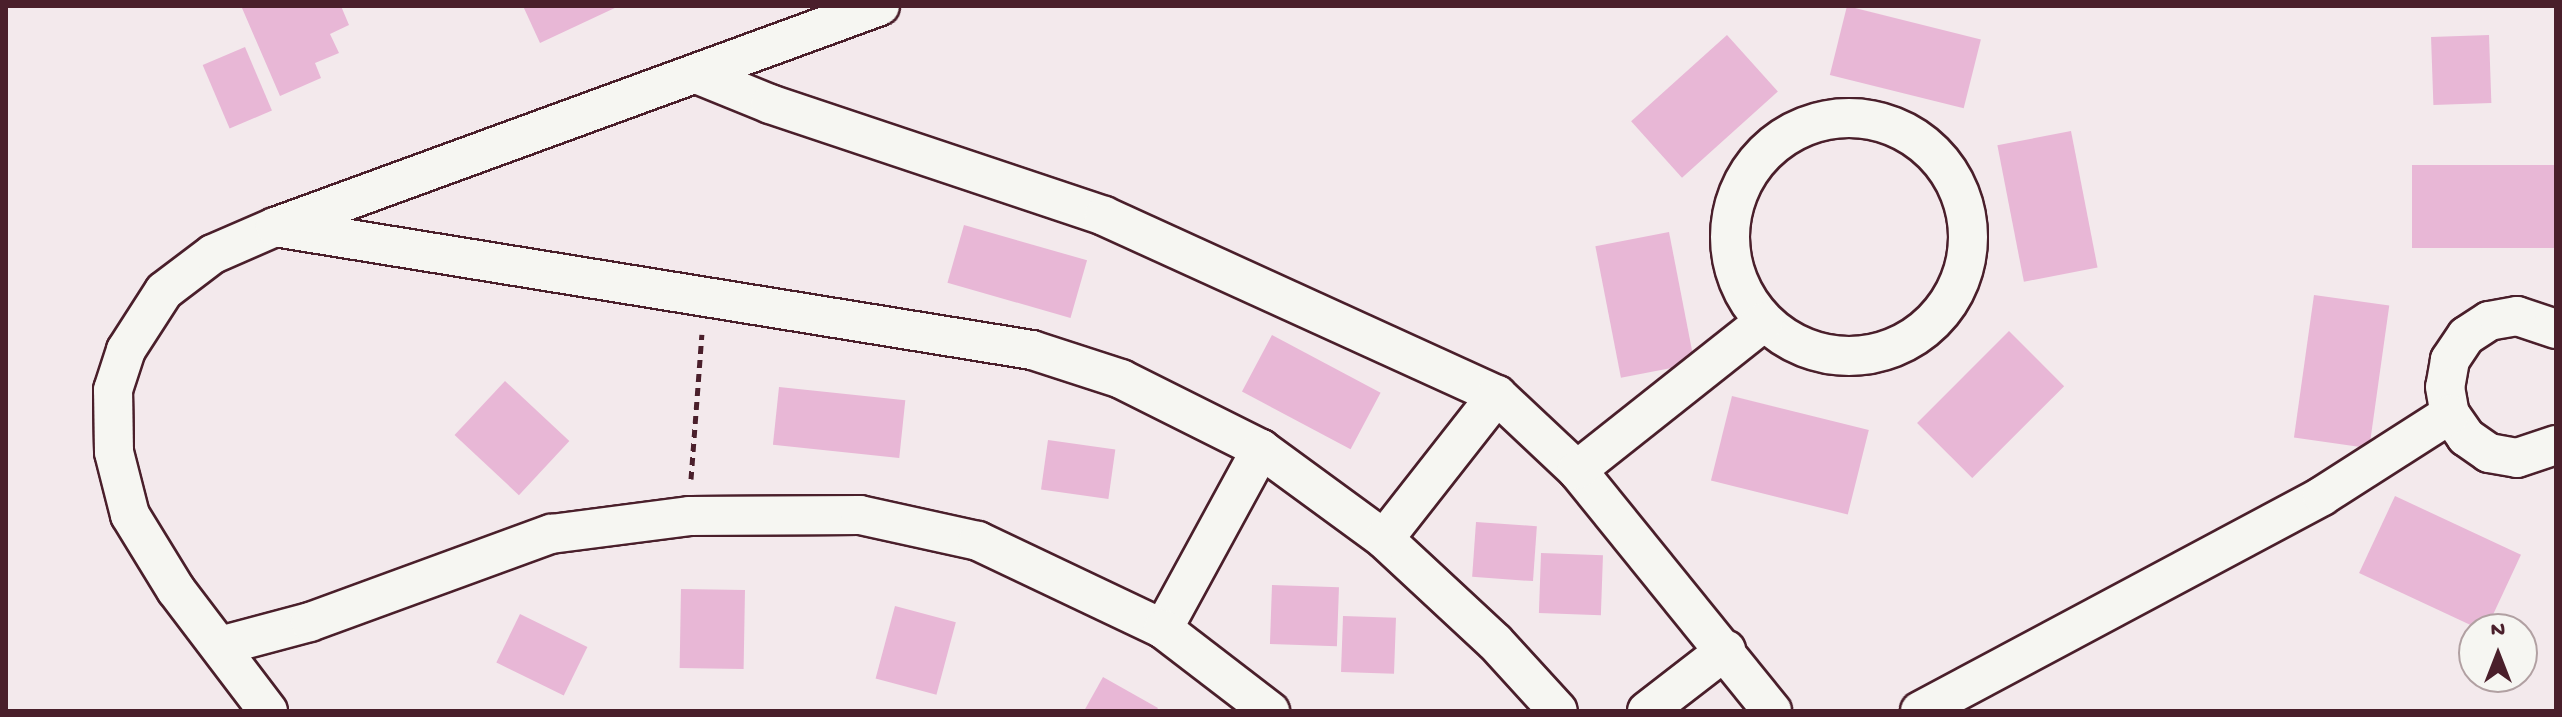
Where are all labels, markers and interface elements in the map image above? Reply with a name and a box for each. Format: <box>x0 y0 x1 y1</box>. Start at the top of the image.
north arrow <box>2458 613 2538 693</box>
text: N <box>2491 618 2505 644</box>

